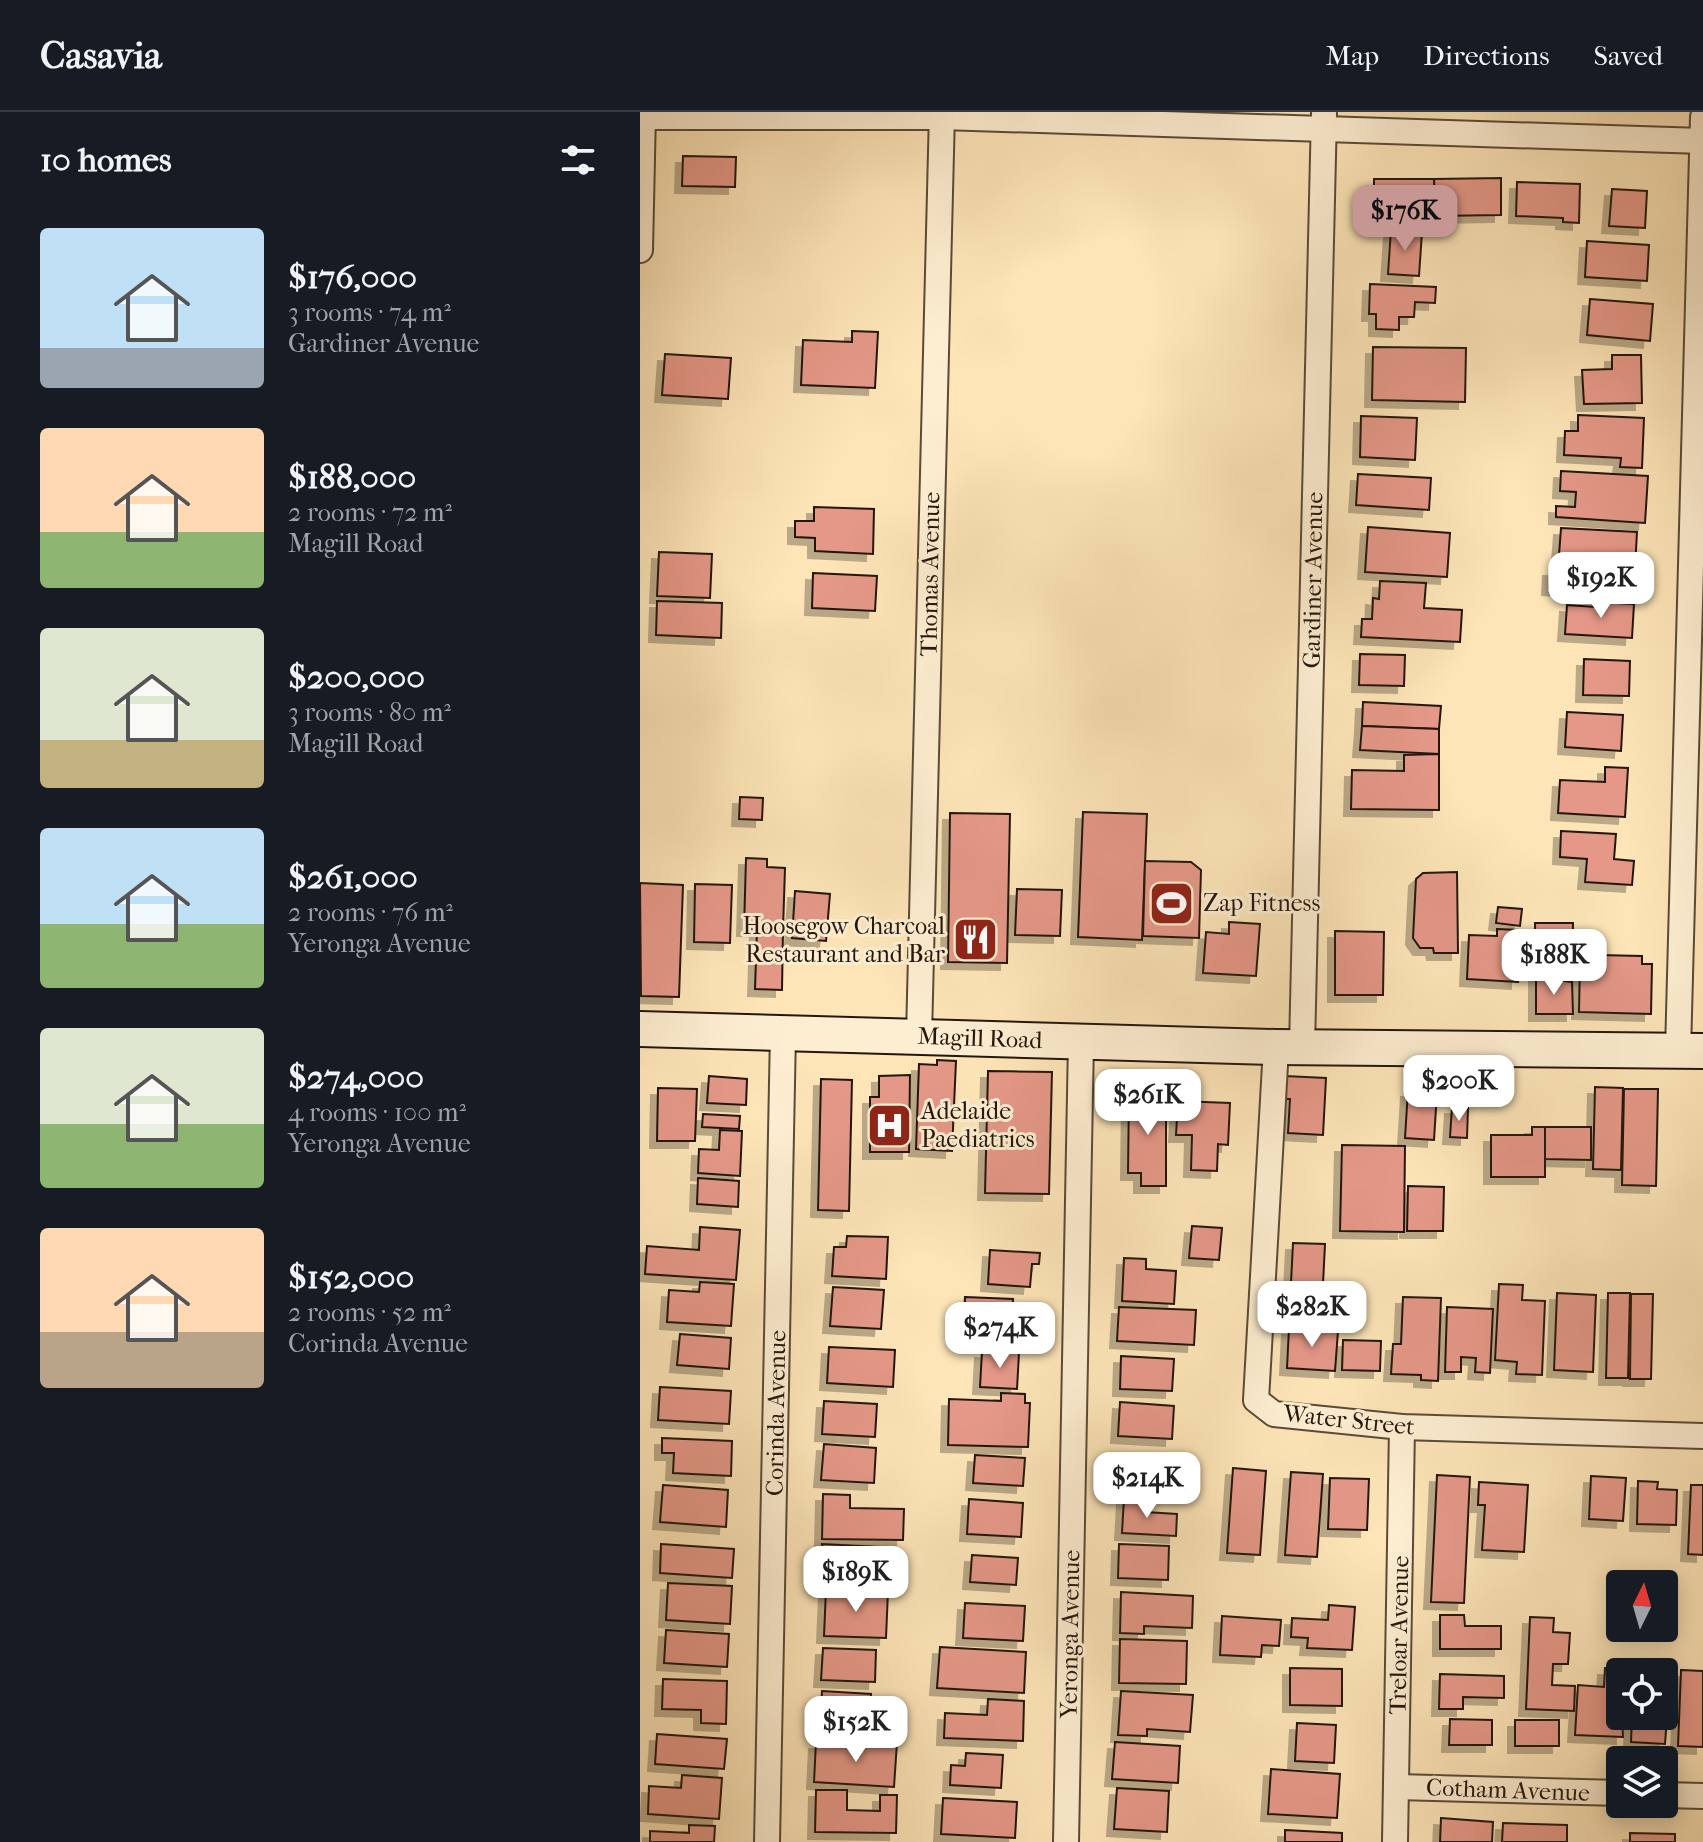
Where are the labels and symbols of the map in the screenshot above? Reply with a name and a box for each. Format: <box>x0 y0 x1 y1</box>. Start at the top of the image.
pin: $176K <box>1349 185 1461 253</box>
street label: Thomas Avenue <box>915 491 945 657</box>
street label: Gardiner Avenue <box>1297 491 1329 669</box>
pin: $192K <box>1545 552 1657 620</box>
sports icon: Zap Fitness <box>1148 879 1196 927</box>
place label: Zap Fitness <box>1203 889 1320 917</box>
place label: Hoosegow Charcoal Restaurant and Bar <box>742 912 946 968</box>
restaurant icon: Hoosegow Charcoal Restaurant and Bar <box>952 916 1000 964</box>
pin: $188K <box>1498 929 1610 997</box>
street label: Magill Road <box>917 1022 1044 1054</box>
pin: $200K <box>1403 1055 1515 1123</box>
pin: $261K <box>1092 1069 1204 1137</box>
place label: Adelaide Paediatrics <box>920 1097 1035 1153</box>
hospital icon: Adelaide Paediatrics <box>866 1101 914 1149</box>
pin: $282K <box>1256 1281 1368 1349</box>
pin: $274K <box>944 1302 1056 1370</box>
street label: Corinda Avenue <box>761 1330 791 1496</box>
street label: Water Street <box>1281 1399 1417 1441</box>
pin: $214K <box>1091 1452 1203 1520</box>
pin: $189K <box>800 1546 912 1614</box>
street label: Yeronga Avenue <box>1055 1549 1085 1720</box>
street label: Treloar Avenue <box>1384 1555 1414 1715</box>
north arrow <box>1606 1570 1678 1642</box>
pin: $152K <box>800 1696 912 1764</box>
street label: Cotham Avenue <box>1426 1773 1591 1807</box>

